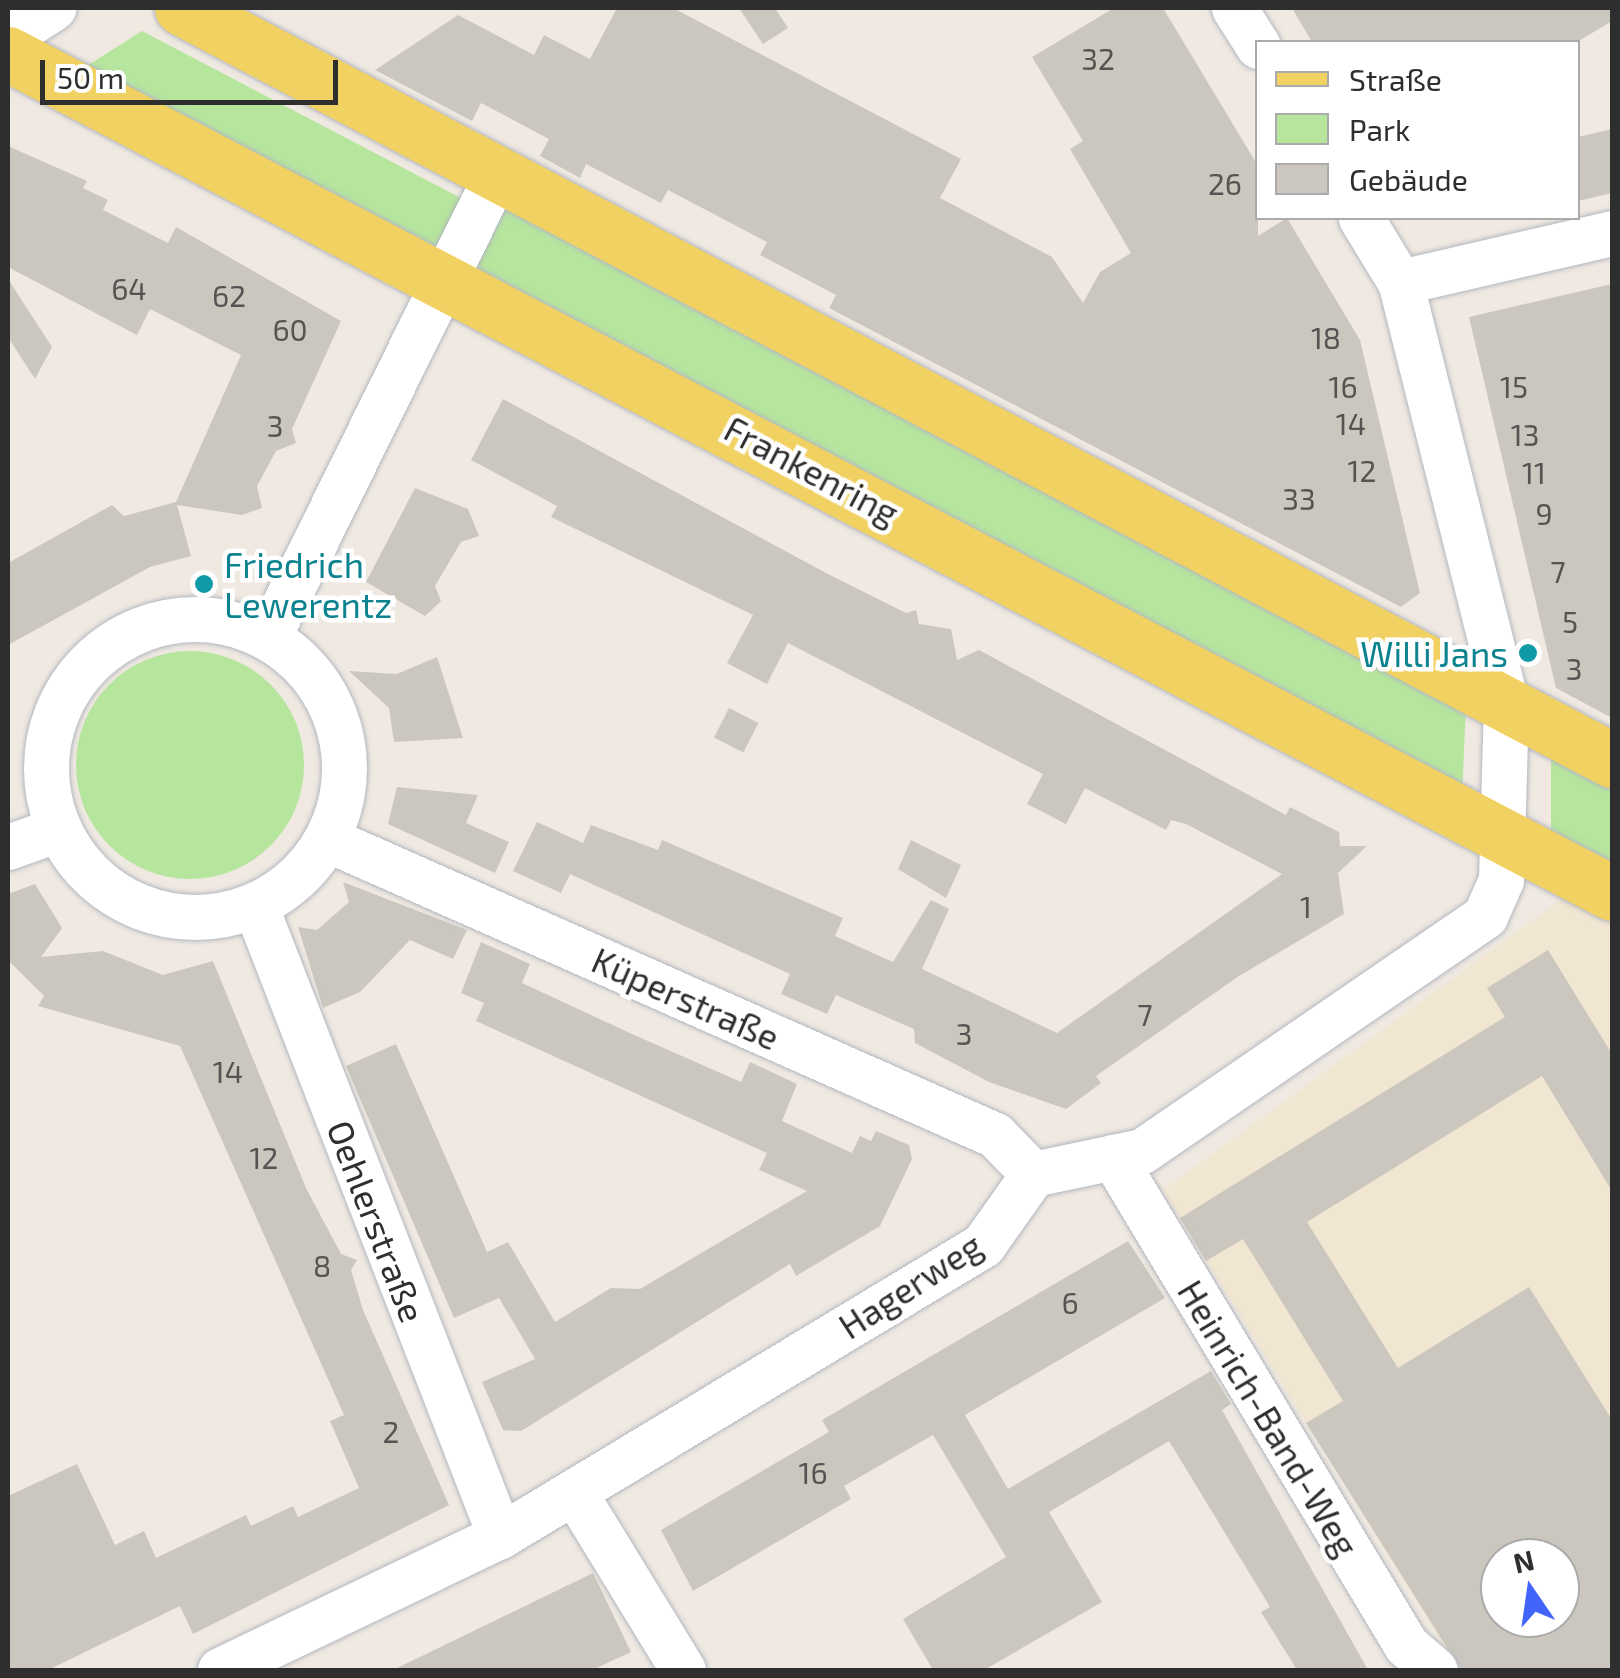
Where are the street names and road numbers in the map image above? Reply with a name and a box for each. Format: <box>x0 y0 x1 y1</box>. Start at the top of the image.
street label: Frankenring <box>718 407 906 533</box>
street label: Küperstraße <box>586 938 786 1058</box>
street label: Oehlerstraße <box>319 1114 435 1328</box>
street label: Hagerweg <box>831 1223 989 1347</box>
street label: Heinrich-Band-Weg <box>1170 1272 1368 1564</box>

